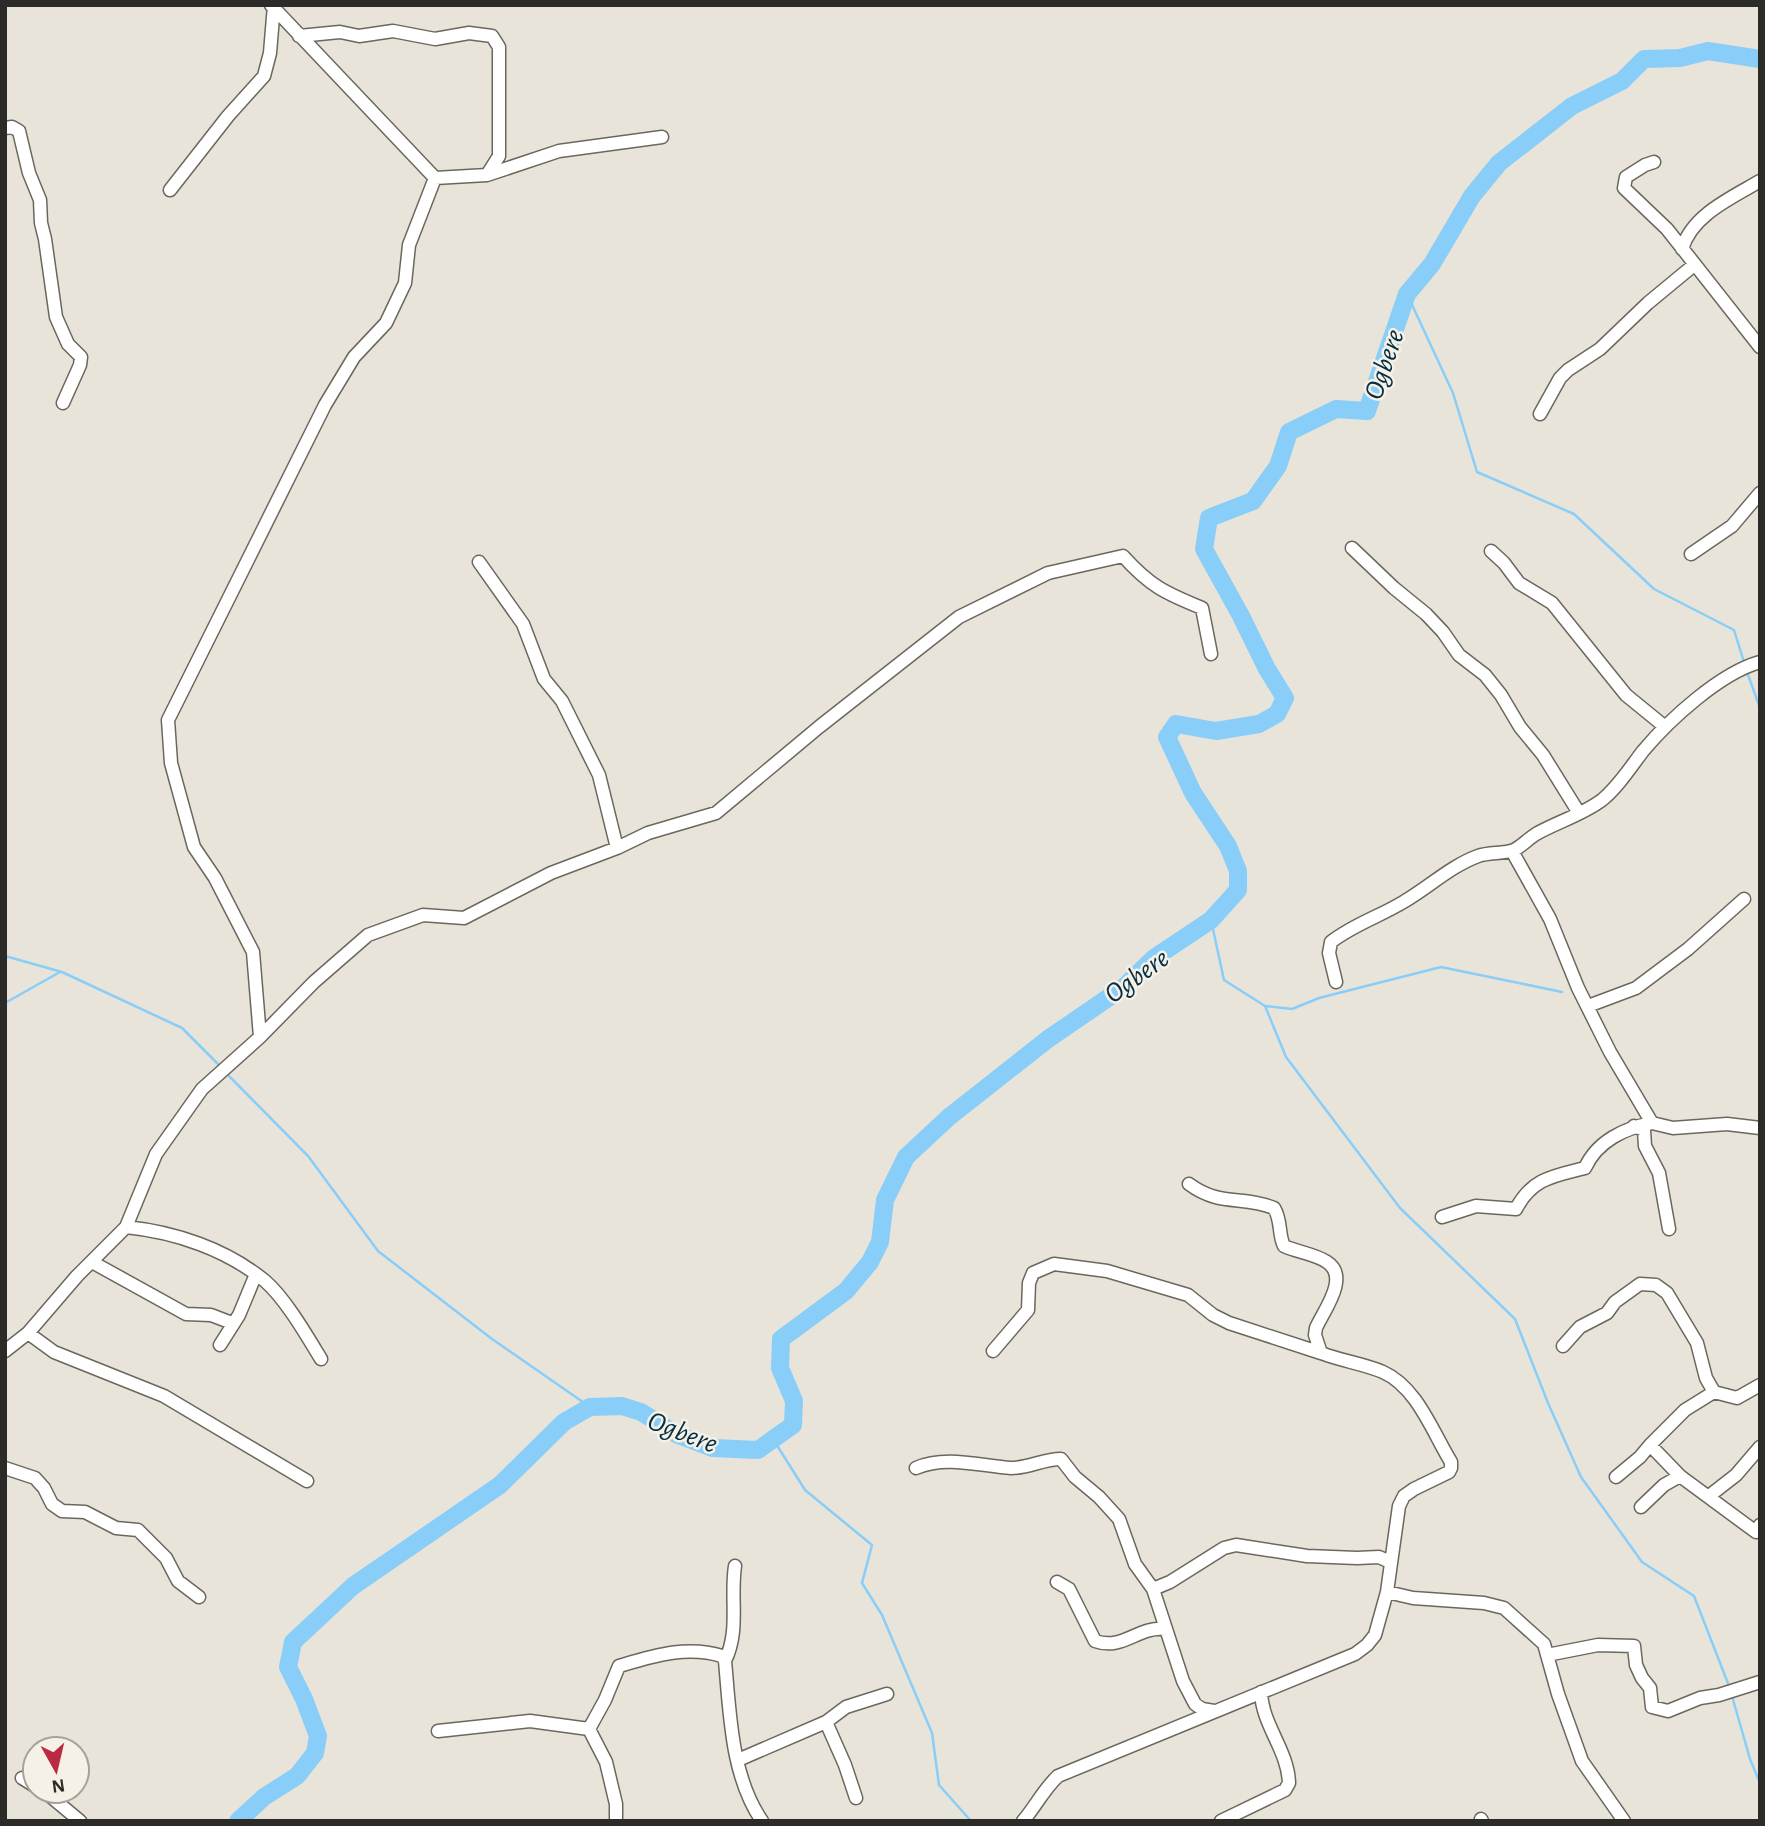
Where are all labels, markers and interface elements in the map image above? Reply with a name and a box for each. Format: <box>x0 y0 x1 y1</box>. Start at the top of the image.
water label: Ogbere <box>1360 326 1410 403</box>
water label: Ogbere <box>1100 944 1175 1009</box>
water label: Ogbere <box>644 1407 721 1459</box>
north arrow <box>21 1735 91 1805</box>
text: N <box>50 1775 66 1796</box>

